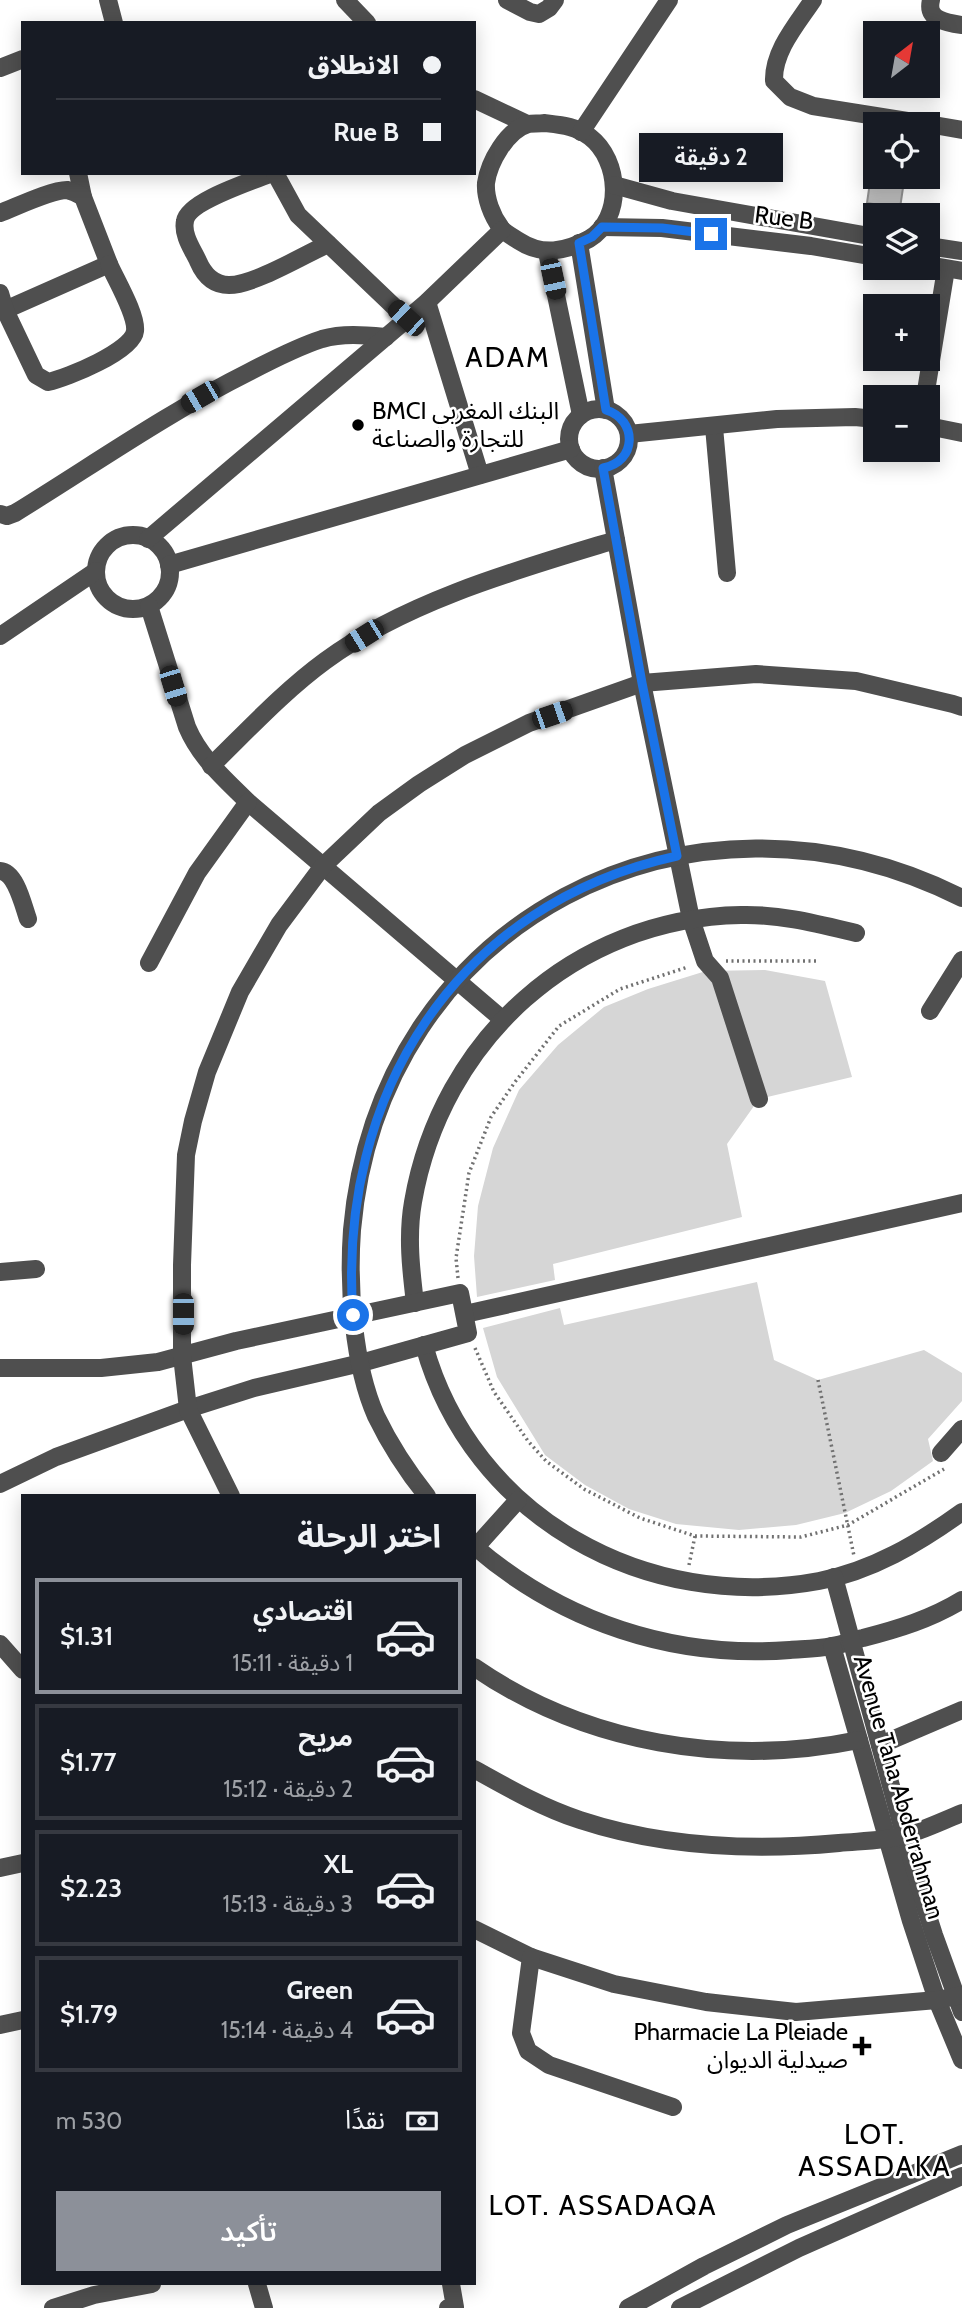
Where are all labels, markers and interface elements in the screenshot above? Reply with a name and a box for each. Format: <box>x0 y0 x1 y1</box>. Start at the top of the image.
north arrow <box>863 21 940 98</box>
map controls <box>863 21 940 462</box>
text: الانطلاق <box>308 49 399 81</box>
button: locate <box>863 112 940 189</box>
text: Rue B <box>333 116 399 148</box>
callout: 2 دقيقة <box>639 132 783 182</box>
text: 2 دقيقة <box>674 143 748 171</box>
street label: Rue B <box>753 200 815 235</box>
button: layers <box>863 203 940 280</box>
route end <box>695 218 727 250</box>
car <box>539 256 568 302</box>
button: + <box>863 294 940 371</box>
car <box>384 296 429 340</box>
district label: ADAM <box>465 340 551 374</box>
car <box>177 377 224 417</box>
button: − <box>863 385 940 462</box>
place label: BMCI البنك المغربي للتجارة والصناعة <box>372 396 559 453</box>
marker: BMCI البنك المغربي للتجارة والصناعة <box>350 417 366 433</box>
car <box>341 616 388 656</box>
car <box>157 663 190 709</box>
car <box>529 698 576 732</box>
car <box>173 1293 194 1335</box>
route start <box>337 1299 369 1331</box>
text: اختر الرحلة <box>297 1516 441 1555</box>
text: اقتصادي <box>253 1595 353 1627</box>
icon: car <box>374 1605 437 1668</box>
text: $1.31 <box>60 1620 113 1652</box>
text: 1 دقيقة · 15:11 <box>232 1649 353 1677</box>
street label: Avenue Taha Abderrahman <box>848 1651 951 1922</box>
text: مريح <box>298 1721 353 1753</box>
icon: car <box>374 1731 437 1794</box>
text: $1.77 <box>60 1746 116 1778</box>
text: 2 دقيقة · 15:12 <box>223 1775 353 1803</box>
text: XL <box>324 1848 353 1880</box>
icon: car <box>374 1857 437 1920</box>
text: $2.23 <box>60 1872 122 1904</box>
text: 3 دقيقة · 15:13 <box>222 1890 353 1918</box>
text: Green <box>286 1974 353 2006</box>
icon: car <box>374 1983 437 2046</box>
text: $1.79 <box>60 1998 118 2030</box>
text: 4 دقيقة · 15:14 <box>221 2016 353 2044</box>
place label: Pharmacie La Pleiade صيدلية الديوان <box>633 2017 848 2074</box>
marker: Pharmacie La Pleiade صيدلية الديوان <box>854 2038 870 2054</box>
icon: cash <box>403 2102 441 2140</box>
text: نقدًا <box>345 2104 385 2136</box>
text: 530 m <box>56 2107 122 2135</box>
district label: LOT. ASSADAKA <box>798 2117 952 2183</box>
district label: LOT. ASSADAQA <box>489 2188 717 2222</box>
button: تأكيد <box>56 2191 441 2271</box>

